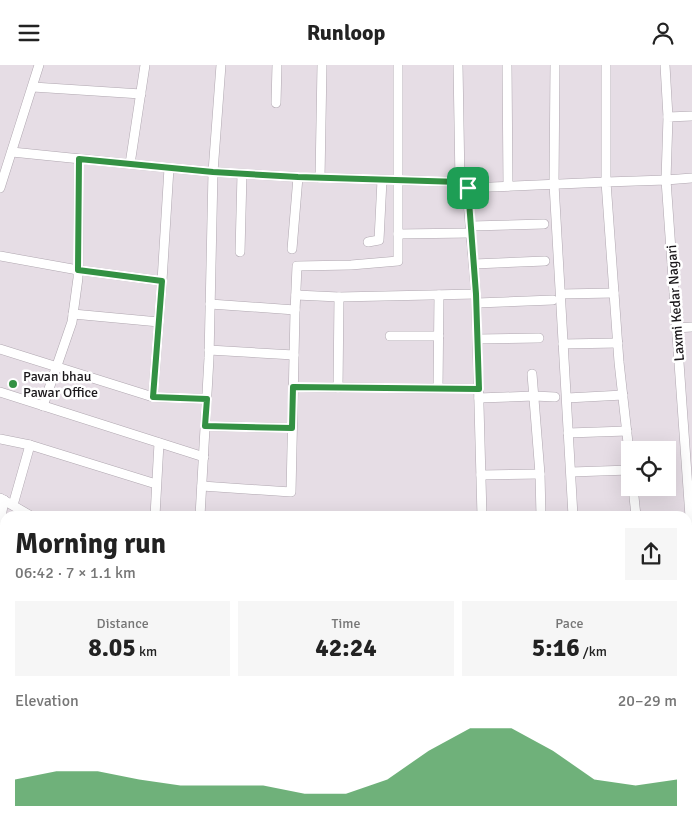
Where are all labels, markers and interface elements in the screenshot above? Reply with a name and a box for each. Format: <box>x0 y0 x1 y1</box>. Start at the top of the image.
icon: menu <box>15 19 43 47</box>
text: Runloop <box>307 19 385 46</box>
icon: person <box>649 19 677 47</box>
pin <box>447 167 489 209</box>
icon: arrive <box>454 174 482 202</box>
street label: Laxmi Kedar Nagari <box>663 244 688 362</box>
place label: Pavan bhau Pawar Office <box>23 368 98 401</box>
marker: Pavan bhau Pawar Office <box>7 378 19 390</box>
map controls <box>621 441 676 496</box>
button: locate <box>621 441 676 496</box>
text: Morning run <box>15 527 166 561</box>
button: share <box>625 528 677 580</box>
text: 06:42 · 7 × 1.1 km <box>15 563 136 583</box>
text: Distance <box>97 615 149 632</box>
text: Time <box>332 615 360 632</box>
text: Pace <box>555 615 583 632</box>
text: 8.05 <box>88 632 136 663</box>
text: 42:24 <box>315 632 377 663</box>
text: 5:16 <box>532 632 580 663</box>
text: km <box>136 643 157 660</box>
text: /km <box>580 643 607 660</box>
text: Elevation <box>15 691 79 711</box>
text: 20–29 m <box>618 691 677 711</box>

